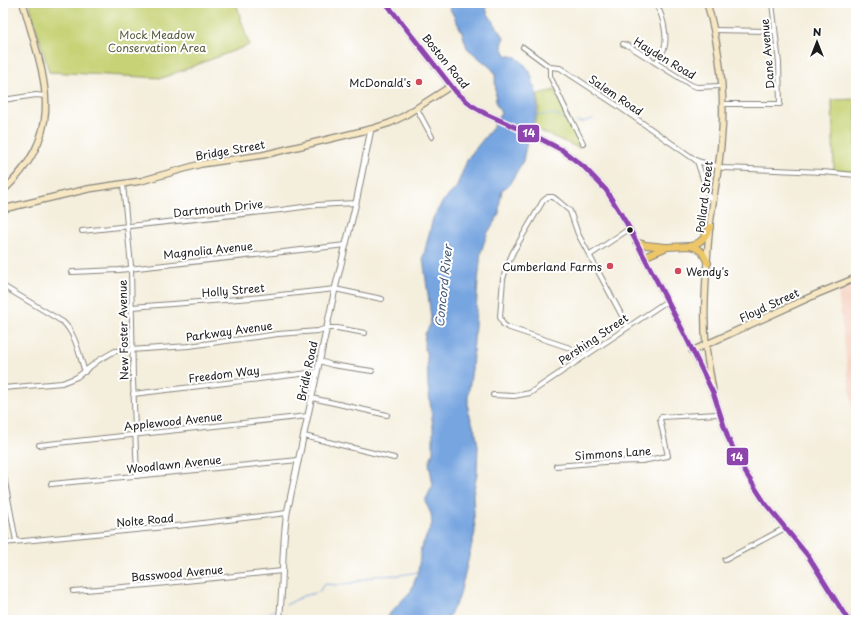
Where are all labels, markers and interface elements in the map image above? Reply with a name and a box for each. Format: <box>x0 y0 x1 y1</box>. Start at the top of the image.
street label: Dane Avenue <box>755 18 779 90</box>
north arrow <box>797 22 837 62</box>
text: N <box>813 23 822 40</box>
park label: Mock Meadow Conservation Area <box>108 26 206 56</box>
street label: Boston Road <box>418 30 474 92</box>
street label: Hayden Road <box>631 33 699 83</box>
street label: Salem Road <box>585 71 647 119</box>
place label: McDonald's <box>349 74 411 91</box>
marker: McDonald's <box>414 77 424 87</box>
line badge: 14 <box>517 124 540 143</box>
text: 14 <box>523 124 536 141</box>
street label: Bridge Street <box>194 135 267 164</box>
street label: Pollard Street <box>691 159 717 234</box>
street label: Dartmouth Drive <box>172 195 264 221</box>
unlabelled marker <box>625 225 635 235</box>
street label: Magnolia Avenue <box>162 237 254 263</box>
water label: Concord River <box>430 242 456 328</box>
place label: Cumberland Farms <box>502 258 602 275</box>
marker: Cumberland Farms <box>605 261 615 271</box>
place label: Wendy's <box>686 263 729 280</box>
marker: Wendy's <box>673 266 683 276</box>
street label: New Foster Avenue <box>114 279 132 381</box>
street label: Holly Street <box>201 279 266 301</box>
street label: Floyd Street <box>736 283 802 326</box>
street label: Pershing Street <box>555 309 632 369</box>
street label: Parkway Avenue <box>185 317 273 345</box>
street label: Bridle Road <box>292 339 322 403</box>
street label: Freedom Way <box>187 361 261 387</box>
street label: Applewood Avenue <box>123 407 223 435</box>
street label: Simmons Lane <box>574 442 652 464</box>
line badge: 14 <box>726 447 749 466</box>
text: 14 <box>731 448 744 465</box>
street label: Woodlawn Avenue <box>126 451 222 477</box>
street label: Nolte Road <box>116 509 174 531</box>
street label: Basswood Avenue <box>130 560 224 586</box>

